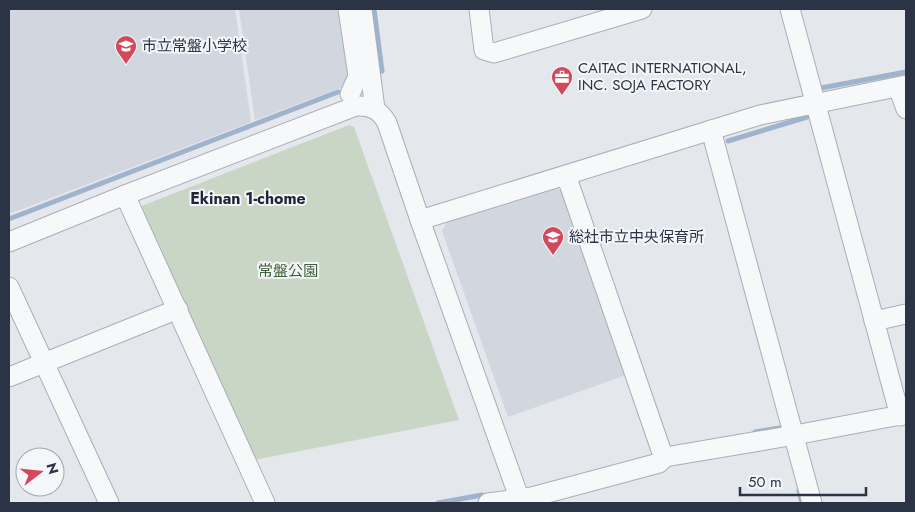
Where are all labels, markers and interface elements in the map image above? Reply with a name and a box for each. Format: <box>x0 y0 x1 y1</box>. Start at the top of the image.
school or university icon: 市立常盤小学校 <box>114 34 138 65</box>
place label: 市立常盤小学校 <box>142 35 247 57</box>
place label: CAITAC INTERNATIONAL, INC. SOJA FACTORY <box>578 57 747 96</box>
office icon: CAITAC INTERNATIONAL, INC. SOJA FACTORY <box>550 65 574 96</box>
district label: Ekinan 1-chome <box>190 187 306 210</box>
school or university icon: 総社市立中央保育所 <box>541 225 565 256</box>
place label: 総社市立中央保育所 <box>569 226 704 248</box>
park label: 常盤公園 <box>258 260 318 282</box>
north arrow <box>15 447 65 497</box>
text: N <box>41 460 64 477</box>
scale bar <box>740 464 866 496</box>
text: 50 m <box>748 471 782 493</box>

